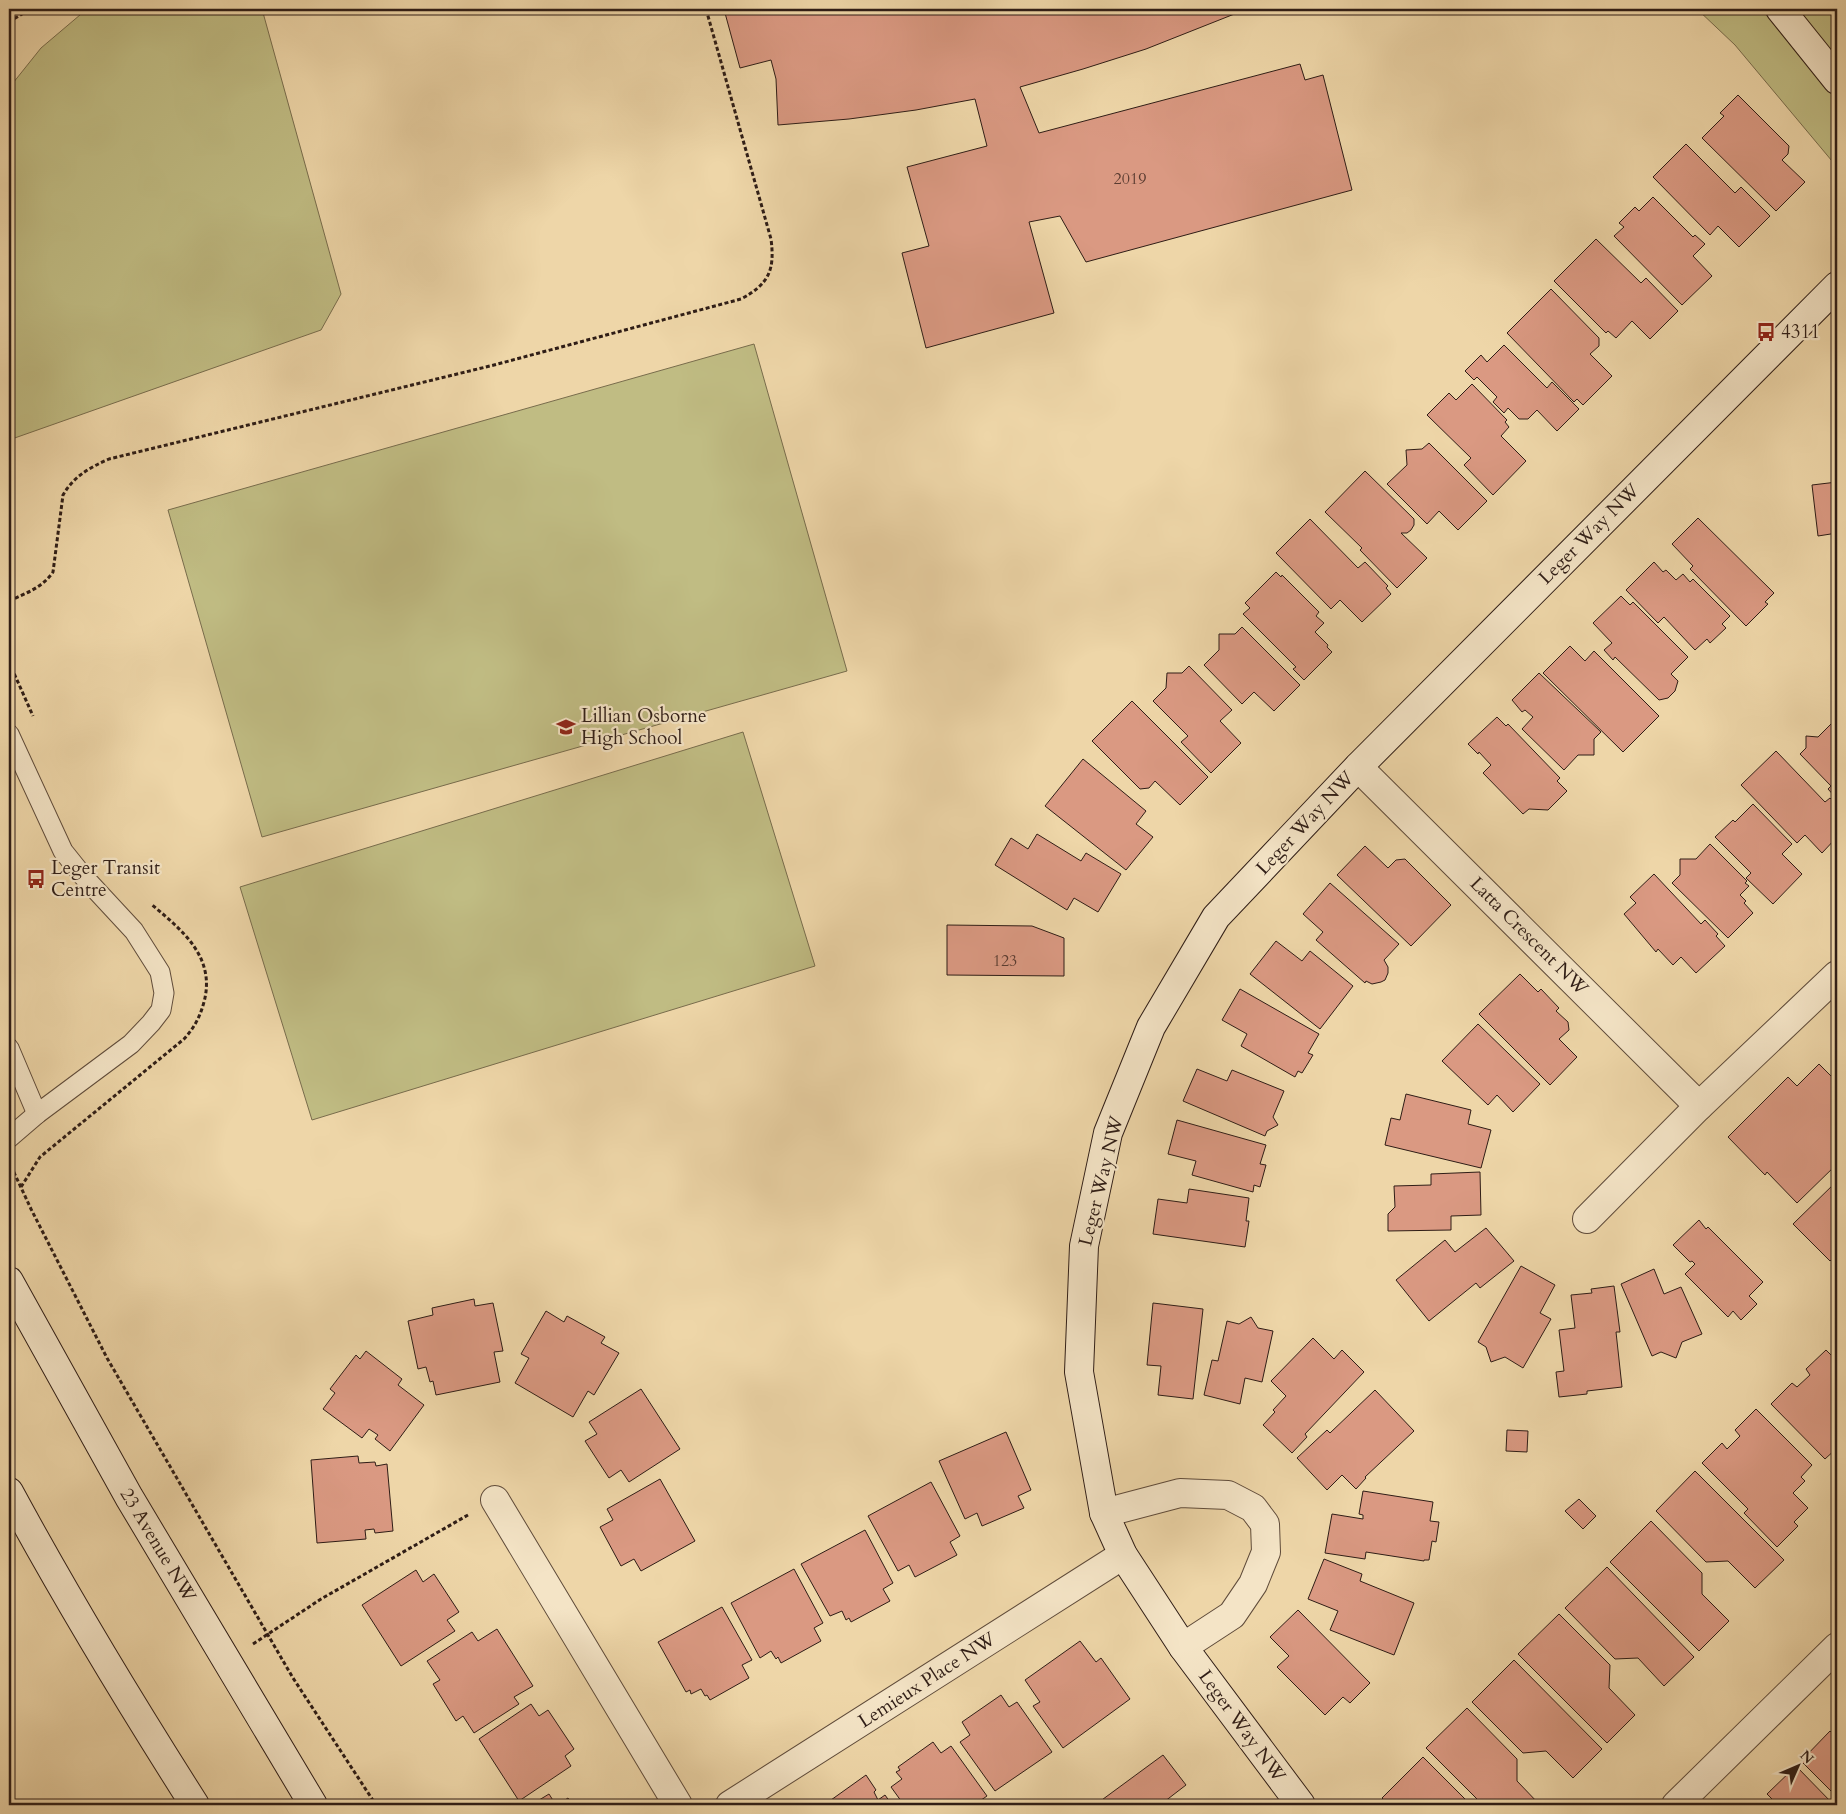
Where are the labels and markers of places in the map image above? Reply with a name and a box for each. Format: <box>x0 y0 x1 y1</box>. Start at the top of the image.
place label: 4311 <box>1781 319 1820 345</box>
bus stop icon: 4311 <box>1755 321 1777 343</box>
place label: Lillian Osborne High School <box>581 703 707 751</box>
school or university icon: Lillian Osborne High School <box>555 716 577 738</box>
place label: Leger Transit Centre <box>51 855 160 903</box>
bus stop icon: Leger Transit Centre <box>25 868 47 890</box>

